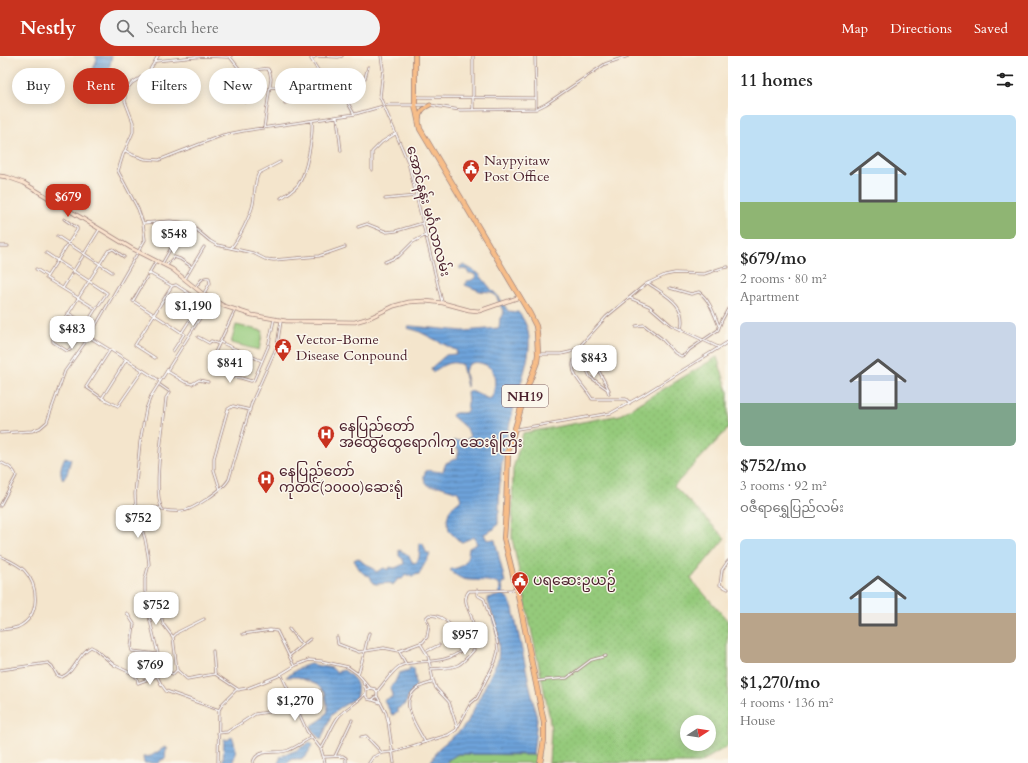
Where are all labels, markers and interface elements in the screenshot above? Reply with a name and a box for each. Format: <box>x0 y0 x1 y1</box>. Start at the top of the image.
search box <box>100 10 380 46</box>
text: Nestly <box>20 15 76 41</box>
icon: search <box>114 17 136 39</box>
text: Search here <box>146 18 219 38</box>
text: Map <box>842 19 868 38</box>
text: Directions <box>890 19 952 38</box>
text: Saved <box>974 19 1008 38</box>
chip: Buy <box>12 68 65 104</box>
chip: Rent <box>73 68 129 104</box>
chip: Filters <box>137 68 201 104</box>
chip: New <box>209 68 267 104</box>
chip: Apartment <box>275 68 366 104</box>
text: 11 homes <box>740 69 813 92</box>
icon: filters <box>994 69 1016 91</box>
icon: home <box>842 141 914 213</box>
street label: အောင်နန်း မင်္ဂလာလမ်း <box>400 143 456 279</box>
place label: Naypyitaw Post Office <box>484 151 551 186</box>
public building icon: Naypyitaw Post Office <box>461 158 481 183</box>
pin: $679 <box>44 184 92 218</box>
text: $679 <box>55 188 81 206</box>
pin: $548 <box>150 221 198 255</box>
text: $548 <box>161 225 187 243</box>
text: $679/mo <box>740 247 806 270</box>
text: 2 rooms · 80 m² <box>740 270 827 288</box>
text: Apartment <box>740 288 799 306</box>
pin: $1,190 <box>160 293 226 327</box>
text: $1,190 <box>174 297 212 315</box>
pin: $483 <box>48 316 96 350</box>
text: $483 <box>59 320 85 338</box>
place label: Vector-Borne Disease Conpound <box>296 330 408 365</box>
public building icon: Vector-Borne Disease Conpound <box>273 337 293 362</box>
pin: $843 <box>570 345 618 379</box>
icon: home <box>842 348 914 420</box>
text: $843 <box>581 349 607 367</box>
pin: $841 <box>206 350 254 384</box>
text: $841 <box>217 354 243 372</box>
road number: NH19 <box>502 385 548 407</box>
place label: နေပြည်တော် အထွေထွေရောဂါကု ဆေးရုံကြီး <box>339 416 523 454</box>
hospital icon: နေပြည်တော် အထွေထွေရောဂါကု ဆေးရုံကြီး <box>316 424 336 449</box>
text: $752/mo <box>740 454 806 477</box>
place label: နေပြည်တော် ကုတင်(၁၀၀၀)ဆေးရုံ <box>279 461 403 499</box>
hospital icon: နေပြည်တော် ကုတင်(၁၀၀၀)ဆေးရုံ <box>256 469 276 494</box>
text: 3 rooms · 92 m² <box>740 477 827 495</box>
text: ဝဇီရာရွှေပြည်လမ်း <box>740 499 844 517</box>
pin: $752 <box>114 505 162 539</box>
text: $752 <box>125 509 151 527</box>
icon: home <box>842 565 914 637</box>
public building icon: ပရဆေးဥယဉ် <box>510 570 530 595</box>
place label: ပရဆေးဥယဉ် <box>533 570 616 592</box>
pin: $752 <box>132 592 180 626</box>
text: $752 <box>143 596 169 614</box>
pin: $957 <box>441 622 489 656</box>
text: $957 <box>452 626 478 644</box>
pin: $769 <box>126 652 174 686</box>
text: $769 <box>137 656 163 674</box>
text: $1,270/mo <box>740 671 820 694</box>
pin: $1,270 <box>262 688 328 722</box>
text: $1,270 <box>276 692 314 710</box>
text: 4 rooms · 136 m² <box>740 694 833 712</box>
text: House <box>740 712 775 730</box>
north arrow <box>680 715 716 751</box>
map controls <box>680 715 716 751</box>

